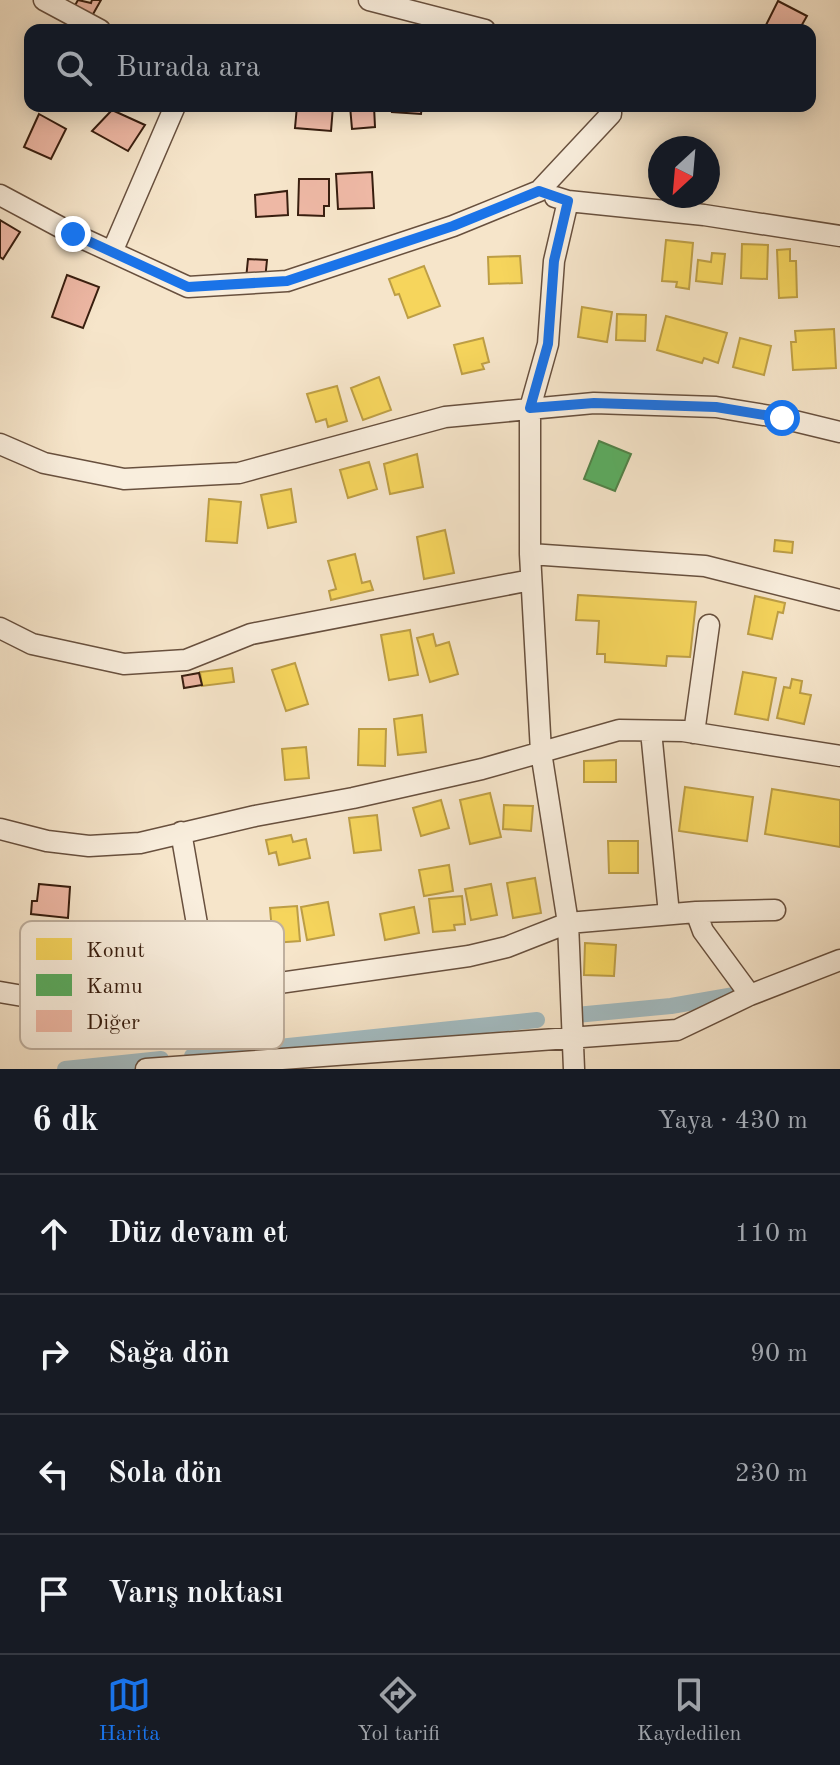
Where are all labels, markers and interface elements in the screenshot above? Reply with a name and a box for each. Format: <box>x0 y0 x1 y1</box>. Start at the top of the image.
search box <box>24 24 816 112</box>
icon: search <box>52 46 96 90</box>
text: Burada ara <box>116 53 261 83</box>
north arrow <box>648 136 720 208</box>
route end <box>55 216 91 252</box>
route start <box>764 400 800 436</box>
legend <box>20 921 284 1049</box>
text: Konut <box>86 940 145 962</box>
text: Kamu <box>86 976 143 998</box>
text: Diğer <box>86 1012 140 1034</box>
text: 6 dk <box>32 1104 99 1138</box>
text: Yaya · 430 m <box>658 1108 808 1134</box>
icon: ahead <box>32 1212 76 1256</box>
text: Düz devam et <box>108 1219 288 1249</box>
text: 110 m <box>735 1221 808 1247</box>
icon: right <box>32 1332 76 1376</box>
text: Sağa dön <box>108 1339 230 1369</box>
text: 90 m <box>750 1341 808 1367</box>
icon: left <box>32 1452 76 1496</box>
text: Sola dön <box>108 1459 223 1489</box>
text: 230 m <box>735 1461 808 1487</box>
icon: arrive <box>32 1572 76 1616</box>
text: Varış noktası <box>108 1579 283 1609</box>
tab: Harita <box>98 1673 160 1748</box>
tab: Yol tarifi <box>357 1673 440 1748</box>
tab: Kaydedilen <box>637 1673 741 1748</box>

